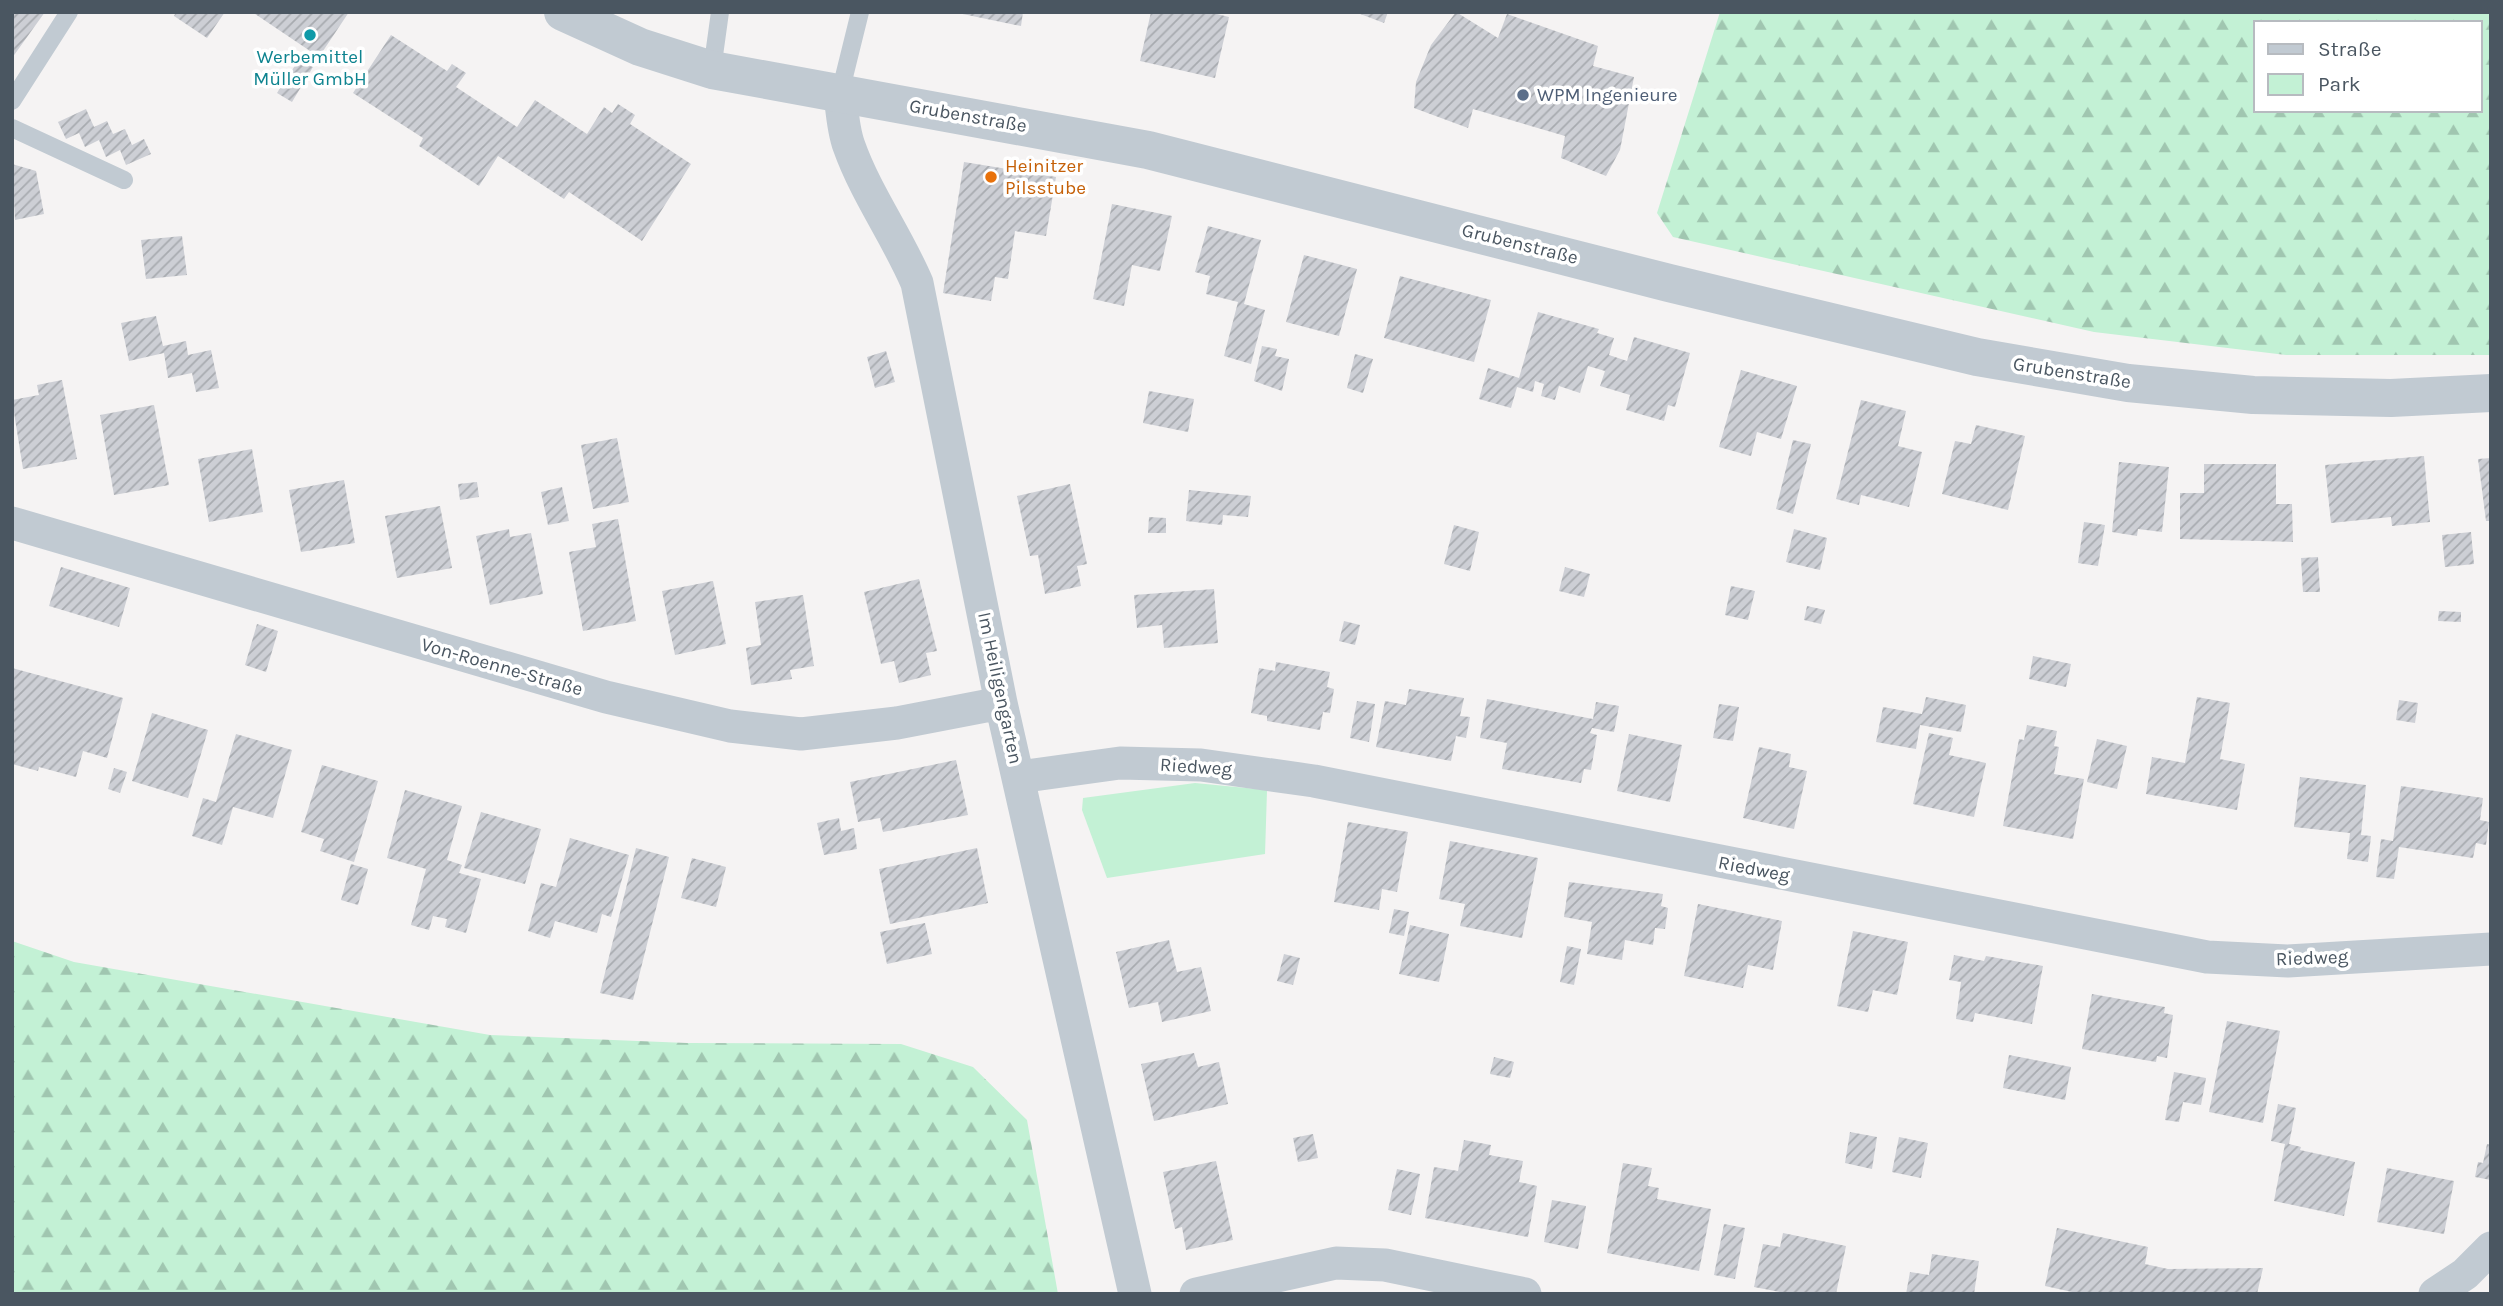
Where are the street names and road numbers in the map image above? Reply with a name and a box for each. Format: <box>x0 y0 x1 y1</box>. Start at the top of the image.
street label: Grubenstraße <box>908 95 1028 137</box>
street label: Grubenstraße <box>1460 219 1580 269</box>
street label: Grubenstraße <box>2012 353 2132 393</box>
street label: Im Heiligengarten <box>973 610 1027 766</box>
street label: Von-Roenne-Straße <box>419 633 585 701</box>
street label: Riedweg <box>1159 753 1233 781</box>
street label: Riedweg <box>1716 851 1792 887</box>
street label: Riedweg <box>2275 946 2349 970</box>

